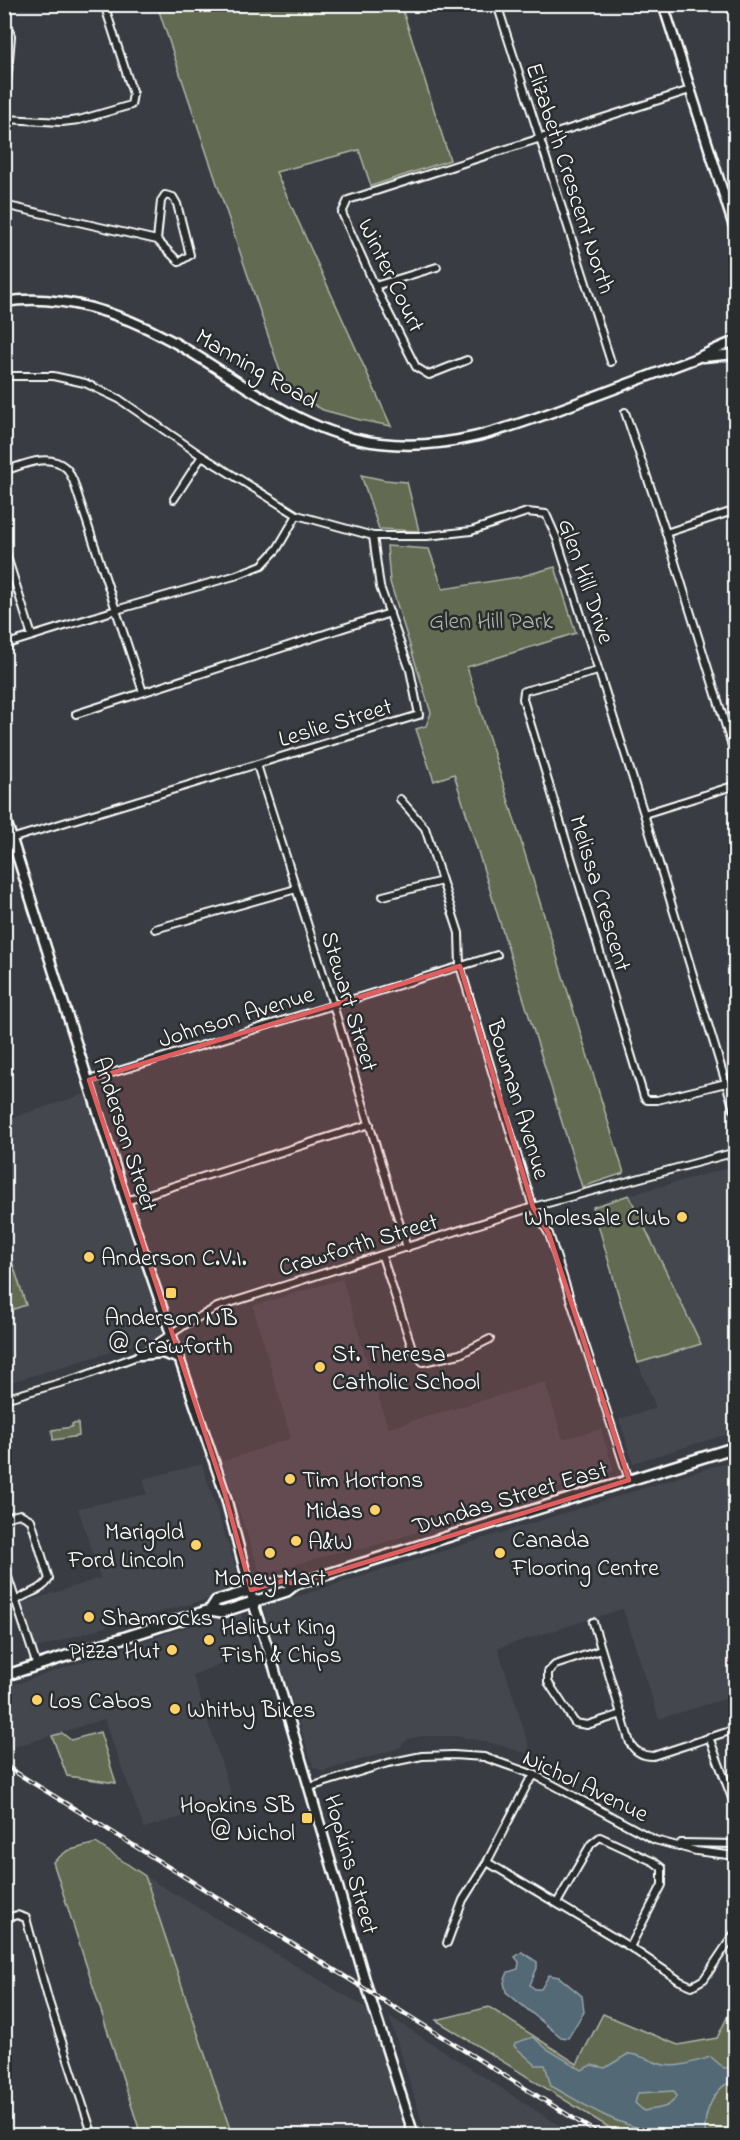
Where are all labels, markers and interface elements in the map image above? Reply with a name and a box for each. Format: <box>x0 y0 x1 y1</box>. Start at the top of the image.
street label: Elizabeth Crescent North <box>515 59 623 299</box>
street label: Winter Court <box>347 213 432 339</box>
street label: Manning Road <box>188 321 324 420</box>
street label: Glen Hill Drive <box>547 515 622 649</box>
park label: Glen Hill Park <box>429 605 553 640</box>
street label: Leslie Street <box>274 690 397 758</box>
street label: Melissa Crescent <box>558 811 639 976</box>
street label: Stewart Street <box>310 927 386 1076</box>
street label: Johnson Avenue <box>155 978 319 1059</box>
street label: Bowman Avenue <box>475 1014 558 1184</box>
street label: Anderson Street <box>82 1053 165 1217</box>
place label: Wholesale Club <box>524 1202 670 1237</box>
street label: Crawforth Street <box>275 1206 443 1287</box>
marker: Wholesale Club <box>675 1210 689 1224</box>
place label: Anderson C.V.I. <box>101 1242 247 1277</box>
marker: Anderson C.V.I. <box>82 1250 96 1264</box>
marker: Anderson NB @ Crawforth <box>164 1286 178 1300</box>
place label: Anderson NB @ Crawforth <box>104 1302 238 1365</box>
place label: St. Theresa Catholic School <box>332 1338 480 1401</box>
marker: St. Theresa Catholic School <box>313 1360 327 1374</box>
street label: Dundas Street East <box>408 1453 612 1546</box>
place label: Tim Hortons <box>302 1464 423 1499</box>
marker: Tim Hortons <box>283 1472 297 1486</box>
place label: Midas <box>305 1495 363 1530</box>
marker: Midas <box>368 1503 382 1517</box>
place label: Marigold Ford Lincoln <box>67 1516 185 1579</box>
place label: Canada Flooring Centre <box>511 1524 659 1587</box>
place label: A&W <box>308 1526 352 1561</box>
marker: A&W <box>289 1534 303 1548</box>
marker: Marigold Ford Lincoln <box>189 1538 203 1552</box>
marker: Money Mart <box>263 1546 277 1560</box>
marker: Canada Flooring Centre <box>493 1546 507 1560</box>
place label: Money Mart <box>214 1562 326 1598</box>
place label: Shamrocks <box>101 1602 213 1637</box>
marker: Shamrocks <box>82 1610 96 1624</box>
place label: Halibut King Fish & Chips <box>220 1611 342 1674</box>
marker: Halibut King Fish & Chips <box>202 1633 216 1647</box>
place label: Pizza Hut <box>68 1635 160 1670</box>
marker: Pizza Hut <box>165 1643 179 1657</box>
place label: Los Cabos <box>49 1685 152 1720</box>
marker: Los Cabos <box>30 1693 44 1707</box>
place label: Whitby Bikes <box>187 1694 315 1730</box>
marker: Whitby Bikes <box>168 1702 182 1716</box>
street label: Nichol Avenue <box>516 1742 654 1833</box>
place label: Hopkins SB @ Nichol <box>180 1789 295 1852</box>
street label: Hopkins Street <box>313 1791 386 1939</box>
marker: Hopkins SB @ Nichol <box>300 1811 314 1825</box>

